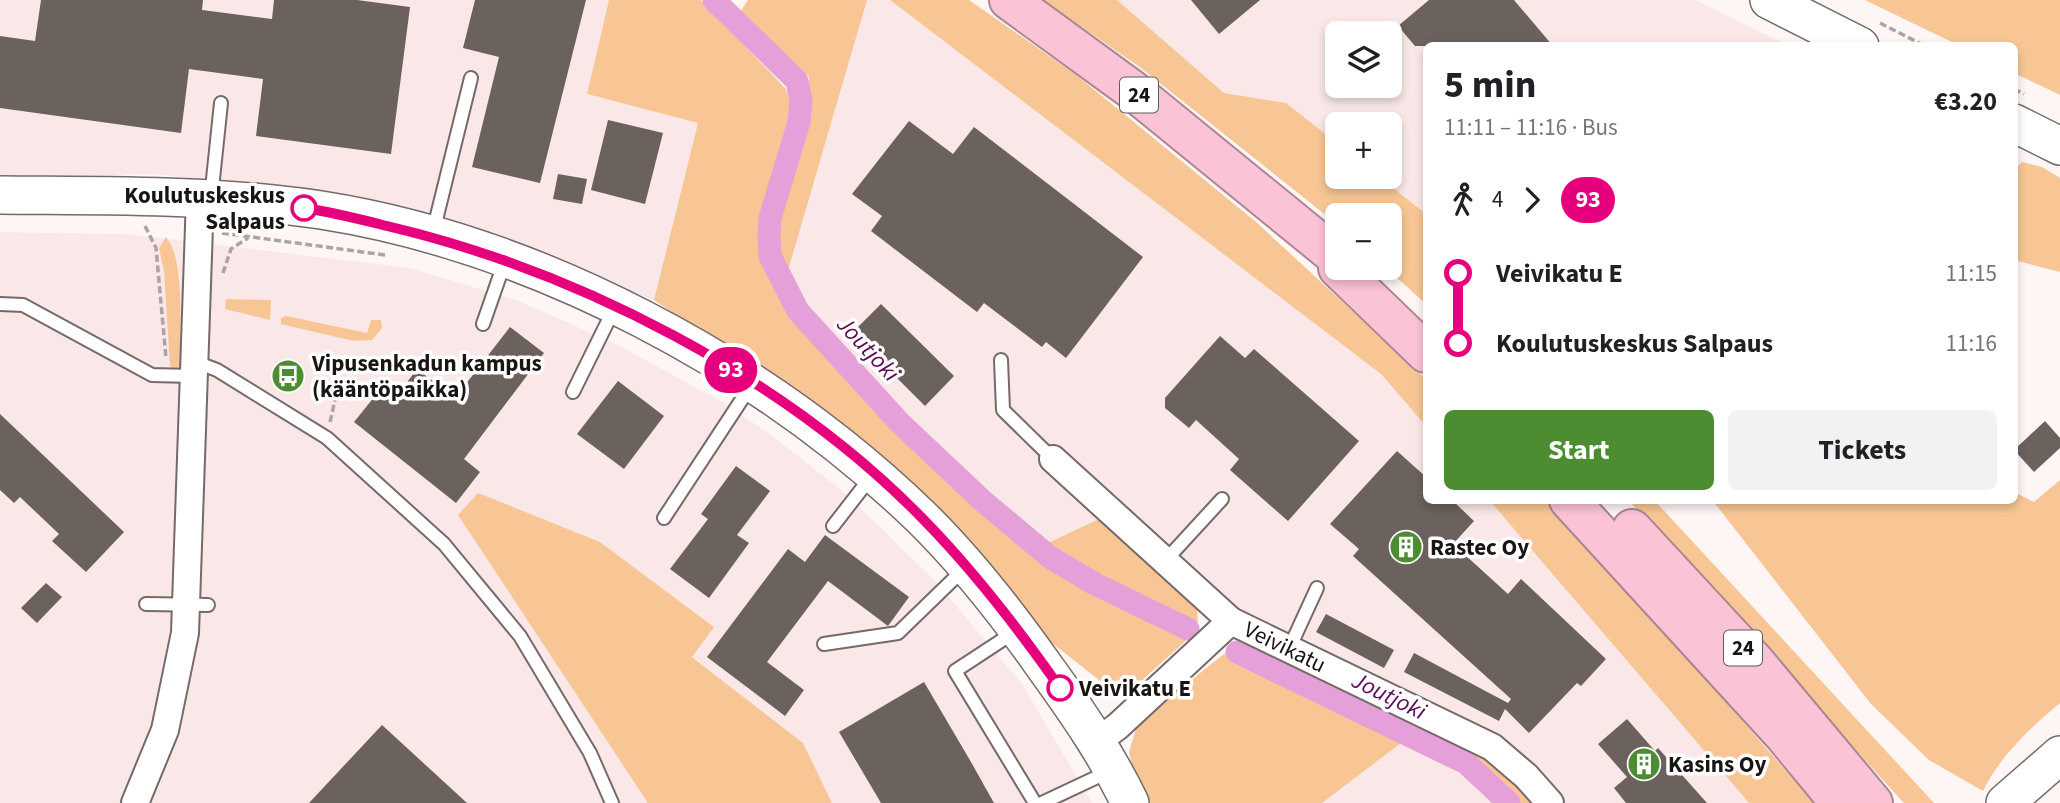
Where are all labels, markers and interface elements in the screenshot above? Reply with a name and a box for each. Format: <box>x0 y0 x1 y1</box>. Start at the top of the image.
map controls <box>1325 21 1402 280</box>
button: layers <box>1325 21 1402 98</box>
text: 5 min <box>1444 58 1536 112</box>
road number: 24 <box>1120 78 1158 112</box>
text: €3.20 <box>1934 83 1997 120</box>
text: 11:11 – 11:16 · Bus <box>1444 111 1618 144</box>
button: + <box>1325 112 1402 189</box>
place label: Koulutuskeskus Salpaus <box>124 179 285 238</box>
icon: walk <box>1444 181 1482 219</box>
icon: forward <box>1513 181 1551 219</box>
text: 93 <box>1575 182 1601 217</box>
text: 4 <box>1492 183 1503 216</box>
marker: Koulutuskeskus Salpaus <box>291 195 317 221</box>
button: − <box>1325 203 1402 280</box>
text: Veivikatu E <box>1496 255 1623 292</box>
text: 11:15 <box>1946 257 1997 290</box>
water label: Joutjoki <box>828 308 908 390</box>
text: Koulutuskeskus Salpaus <box>1496 325 1773 362</box>
text: 11:16 <box>1946 327 1997 360</box>
place label: Vipusenkadun kampus (kääntöpaikka) <box>311 347 542 406</box>
line badge: 93 <box>700 347 762 393</box>
text: 93 <box>718 352 744 387</box>
bus stop icon: Vipusenkadun kampus (kääntöpaikka) <box>269 357 307 395</box>
button: Start <box>1444 410 1714 490</box>
button: Tickets <box>1728 410 1997 490</box>
building icon: Rastec Oy <box>1387 528 1425 566</box>
place label: Rastec Oy <box>1430 531 1529 564</box>
street label: Veivikatu <box>1238 613 1332 681</box>
road number: 24 <box>1724 630 1762 666</box>
water label: Joutjoki <box>1345 663 1432 729</box>
place label: Veivikatu E <box>1078 672 1191 705</box>
marker: Veivikatu E <box>1047 675 1073 701</box>
building icon: Kasins Oy <box>1625 745 1663 783</box>
place label: Kasins Oy <box>1668 748 1766 781</box>

